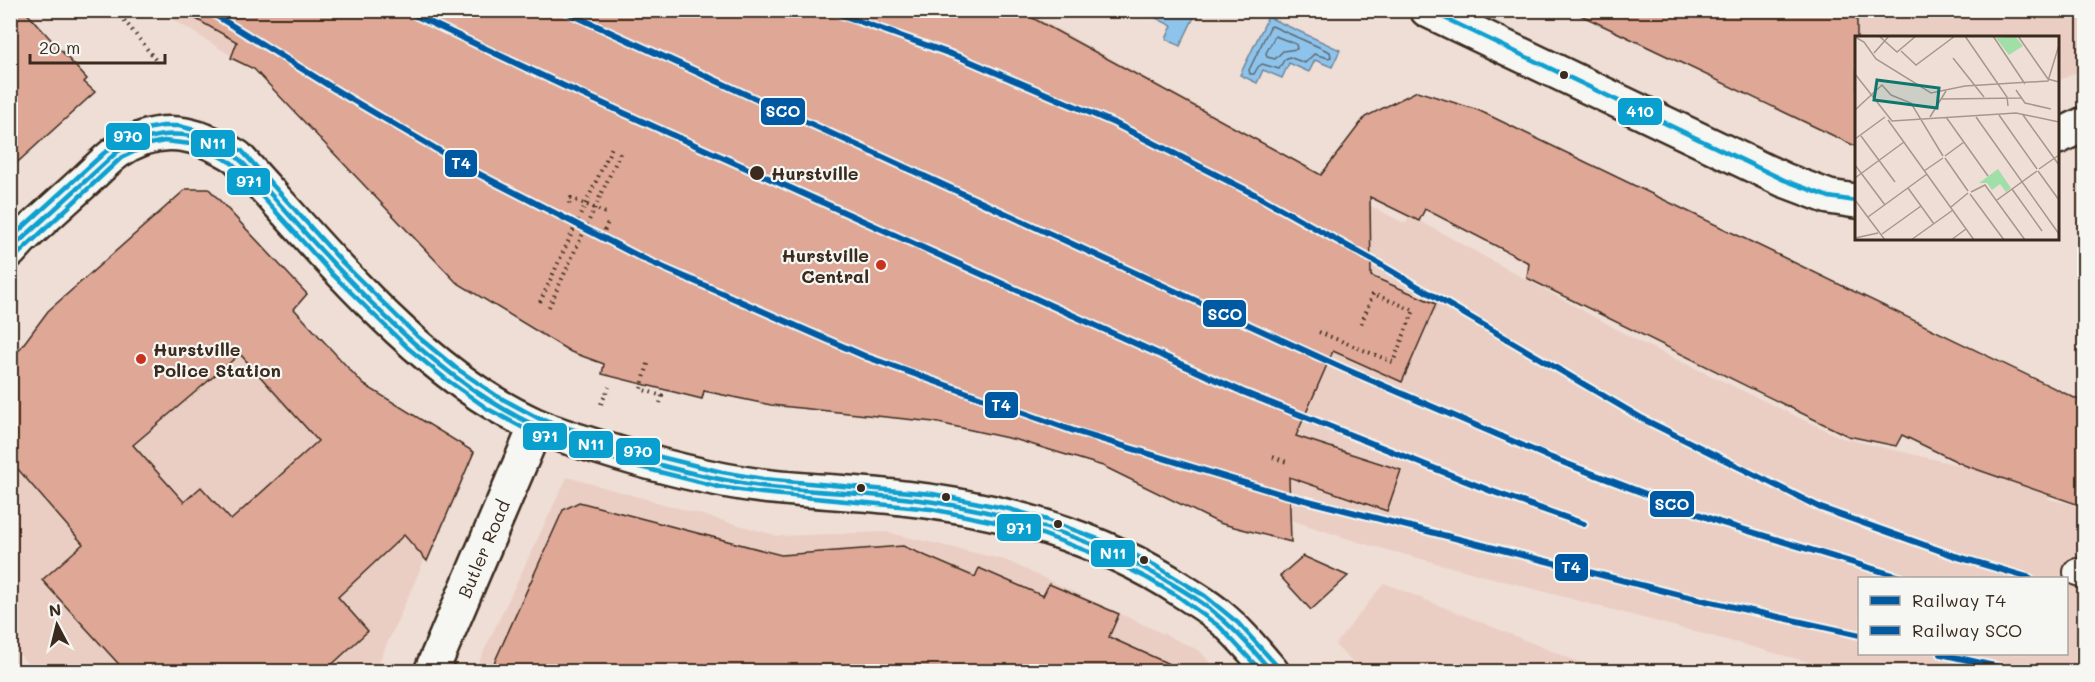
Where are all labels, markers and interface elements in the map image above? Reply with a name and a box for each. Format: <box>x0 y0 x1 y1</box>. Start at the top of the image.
scale bar <box>30 27 165 65</box>
text: 20 m <box>39 35 80 59</box>
inset map <box>1855 36 2059 240</box>
unlabelled marker <box>1558 69 1570 81</box>
line badge: SCO <box>760 97 806 126</box>
line badge: 410 <box>1617 97 1663 126</box>
text: SCO <box>766 100 800 121</box>
text: 410 <box>1626 100 1654 121</box>
line badge: 970 <box>105 122 151 151</box>
text: 970 <box>114 125 142 146</box>
line badge: N11 <box>190 129 236 158</box>
text: N11 <box>200 132 226 153</box>
line badge: T4 <box>444 149 478 178</box>
text: T4 <box>451 152 471 173</box>
place label: Hurstville <box>771 161 859 185</box>
marker: Hurstville <box>748 164 766 182</box>
line badge: 971 <box>226 167 271 196</box>
text: 971 <box>236 170 262 191</box>
place label: Hurstville Central <box>781 243 869 288</box>
marker: Hurstville Central <box>874 258 888 272</box>
line badge: SCO <box>1202 299 1247 328</box>
text: SCO <box>1208 303 1242 324</box>
place label: Hurstville Police Station <box>153 337 281 382</box>
marker: Hurstville Police Station <box>134 352 148 366</box>
line badge: T4 <box>984 391 1019 419</box>
text: T4 <box>991 394 1011 415</box>
line badge: 971 <box>522 422 568 451</box>
text: 971 <box>532 425 558 446</box>
line badge: N11 <box>568 430 614 459</box>
text: N11 <box>578 433 604 454</box>
line badge: 970 <box>615 437 661 466</box>
text: 970 <box>624 440 652 461</box>
unlabelled marker <box>855 482 867 494</box>
line badge: SCO <box>1649 490 1695 518</box>
unlabelled marker <box>940 491 952 503</box>
text: SCO <box>1655 493 1689 514</box>
street label: Butler Road <box>452 496 515 601</box>
line badge: 971 <box>996 513 1042 542</box>
text: 971 <box>1006 517 1032 538</box>
unlabelled marker <box>1052 518 1064 530</box>
line badge: N11 <box>1090 539 1136 568</box>
text: N11 <box>1100 542 1126 563</box>
line badge: T4 <box>1554 553 1589 582</box>
unlabelled marker <box>1138 554 1150 566</box>
text: T4 <box>1561 556 1581 577</box>
legend <box>1858 577 2068 655</box>
text: Railway T4 <box>1912 588 2006 612</box>
north arrow <box>27 595 87 655</box>
text: N <box>48 598 62 621</box>
text: Railway SCO <box>1912 618 2022 642</box>

